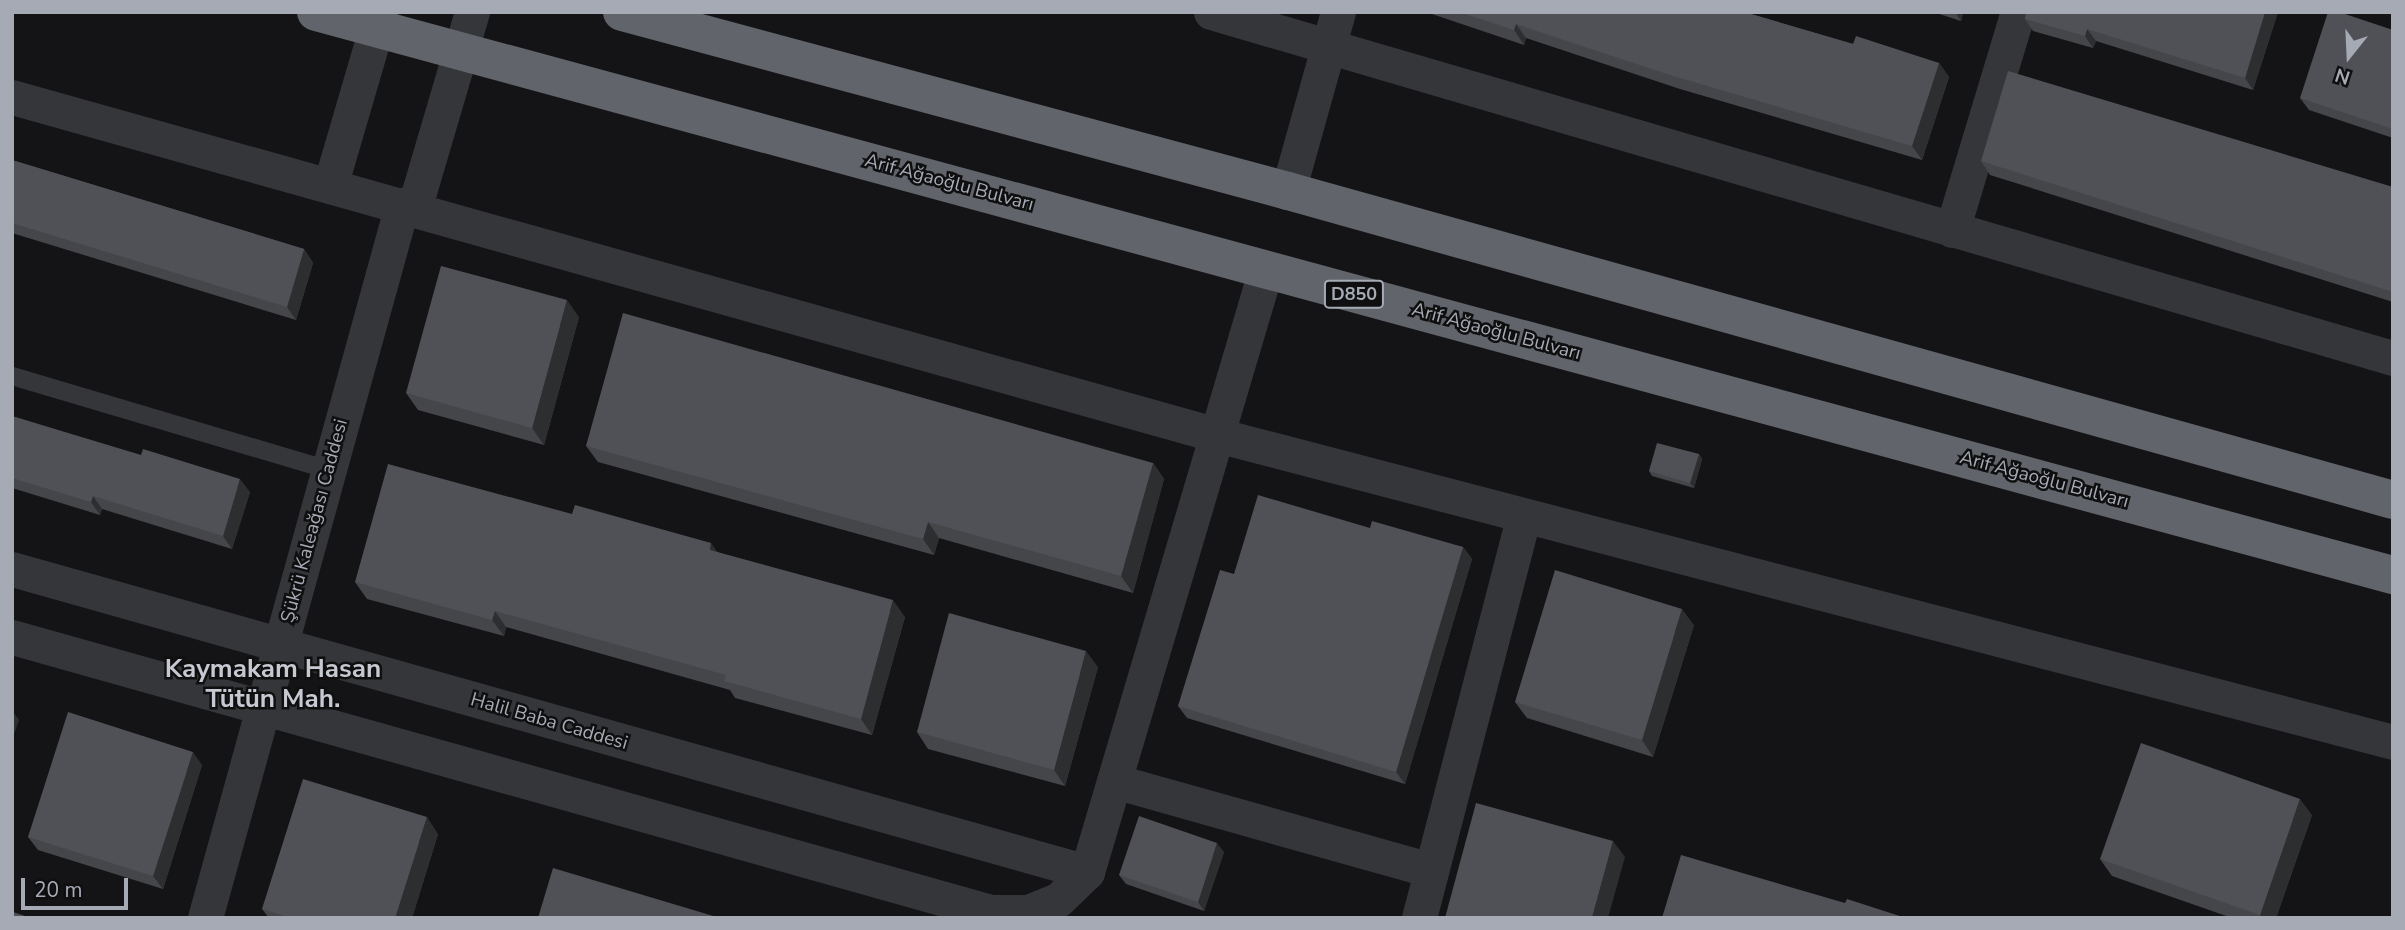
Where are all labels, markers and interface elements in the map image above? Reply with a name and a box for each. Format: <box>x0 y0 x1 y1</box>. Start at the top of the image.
north arrow <box>2314 21 2384 91</box>
text: N <box>2332 61 2353 91</box>
street label: Arif Ağaoğlu Bulvarı <box>862 149 1036 217</box>
road number: D850 <box>1322 280 1386 308</box>
street label: Arif Ağaoğlu Bulvarı <box>1409 298 1583 366</box>
street label: Şükrü Kaleağası Caddesi <box>277 417 353 625</box>
street label: Arif Ağaoğlu Bulvarı <box>1957 446 2131 514</box>
district label: Kaymakam Hasan Tütün Mah. <box>165 653 381 714</box>
street label: Halil Baba Caddesi <box>468 689 630 755</box>
scale bar <box>24 864 131 908</box>
text: 20 m <box>34 876 83 904</box>

